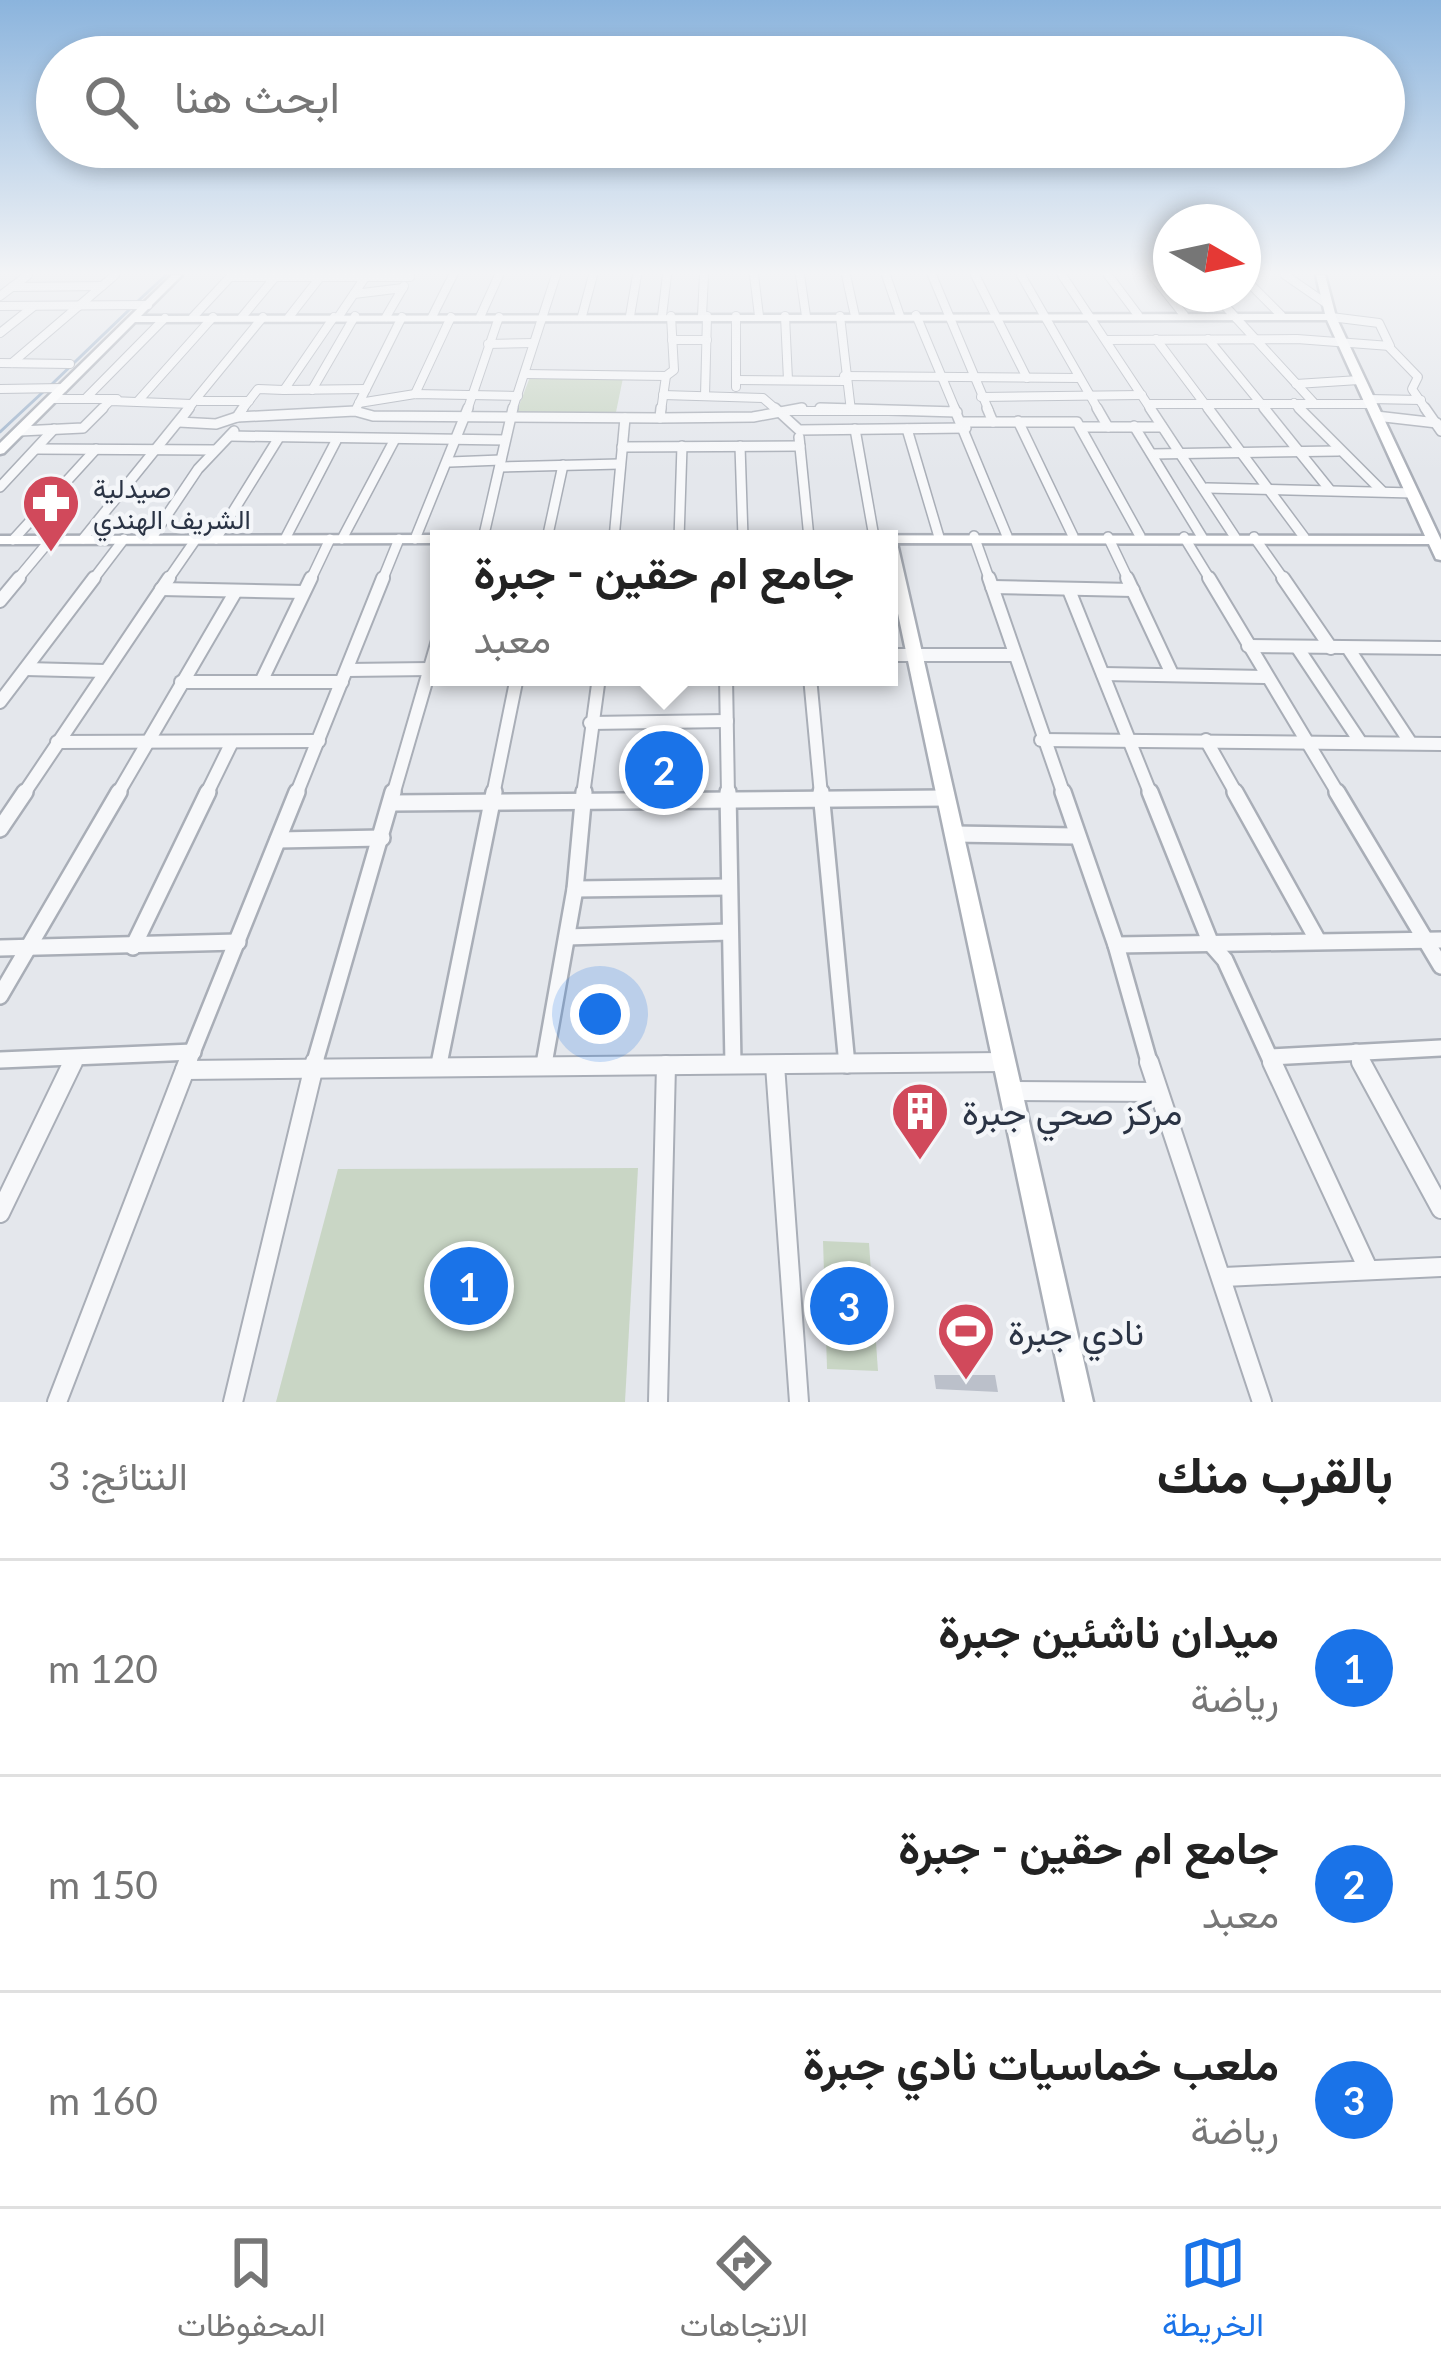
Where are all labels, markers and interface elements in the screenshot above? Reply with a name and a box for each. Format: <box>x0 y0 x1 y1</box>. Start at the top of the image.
search box <box>36 36 1405 168</box>
icon: search <box>78 69 144 135</box>
text: ابحث هنا <box>174 69 340 123</box>
north arrow <box>1153 204 1261 312</box>
place label: صيدلية الشريف الهندي <box>93 471 251 542</box>
pharmacy icon: صيدلية الشريف الهندي <box>20 472 82 554</box>
popup <box>430 530 898 686</box>
text: جامع ام حقين - جبرة <box>474 545 854 599</box>
text: معبد <box>474 615 551 661</box>
pin: 2 <box>625 725 703 815</box>
your location <box>570 984 630 1044</box>
building icon: مركز صحي جبرة <box>889 1080 951 1162</box>
place label: مركز صحي جبرة <box>962 1089 1183 1142</box>
pin: 1 <box>430 1241 508 1331</box>
pin: 3 <box>810 1261 888 1351</box>
sports icon: نادي جبرة <box>935 1300 997 1382</box>
place label: نادي جبرة <box>1008 1309 1144 1362</box>
text: بالقرب منك <box>1157 1443 1393 1504</box>
text: النتائج: 3 <box>48 1452 188 1498</box>
text: ميدان ناشئين جبرة <box>938 1604 1279 1658</box>
text: 120 m <box>48 1645 158 1691</box>
text: 1 <box>1343 1645 1365 1691</box>
text: رياضة <box>1190 1674 1279 1720</box>
text: جامع ام حقين - جبرة <box>898 1820 1279 1874</box>
text: 150 m <box>48 1861 158 1907</box>
text: 2 <box>1343 1861 1365 1907</box>
text: معبد <box>1202 1890 1279 1936</box>
text: ملعب خماسيات نادي جبرة <box>803 2036 1279 2090</box>
text: 160 m <box>48 2077 158 2123</box>
text: 3 <box>1343 2077 1365 2123</box>
text: رياضة <box>1190 2106 1279 2152</box>
tab: المحفوظات <box>177 2230 326 2354</box>
tab: الاتجاهات <box>680 2230 808 2354</box>
tab: الخريطة <box>1162 2230 1264 2354</box>

